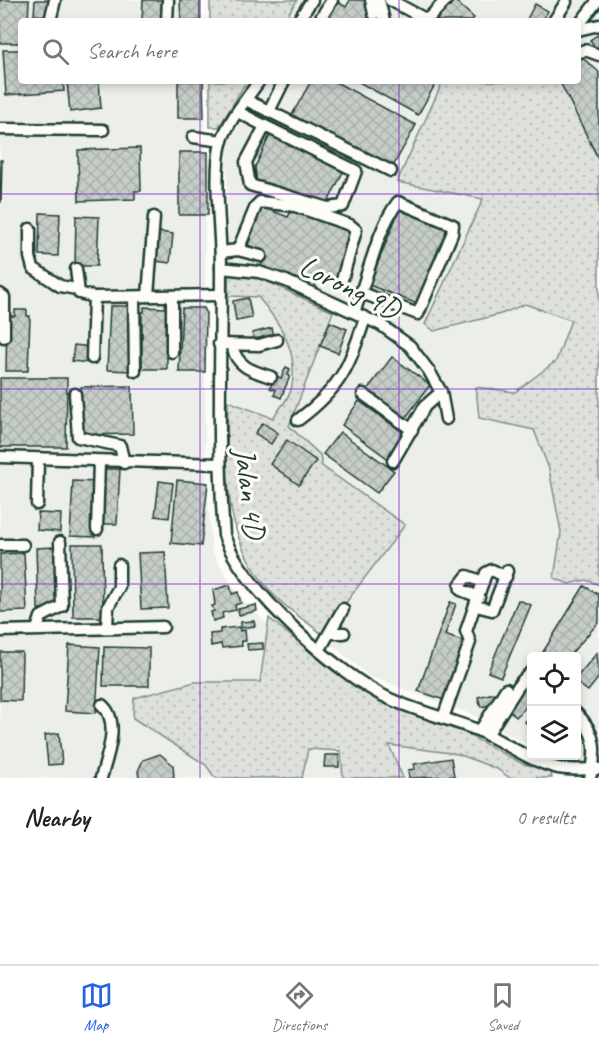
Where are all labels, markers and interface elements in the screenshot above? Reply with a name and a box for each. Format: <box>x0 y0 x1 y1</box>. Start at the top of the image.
search box <box>18 18 581 84</box>
icon: search <box>39 35 72 68</box>
text: Search here <box>87 37 177 65</box>
street label: Lorong 9D <box>294 246 409 329</box>
street label: Jalan 4D <box>225 444 275 543</box>
map controls <box>527 652 581 760</box>
button: locate <box>527 652 581 706</box>
button: layers <box>527 706 581 760</box>
text: Nearby <box>24 801 89 834</box>
text: 0 results <box>516 805 575 830</box>
tab: Map <box>80 979 113 1035</box>
tab: Directions <box>272 979 327 1035</box>
tab: Saved <box>486 979 519 1035</box>

